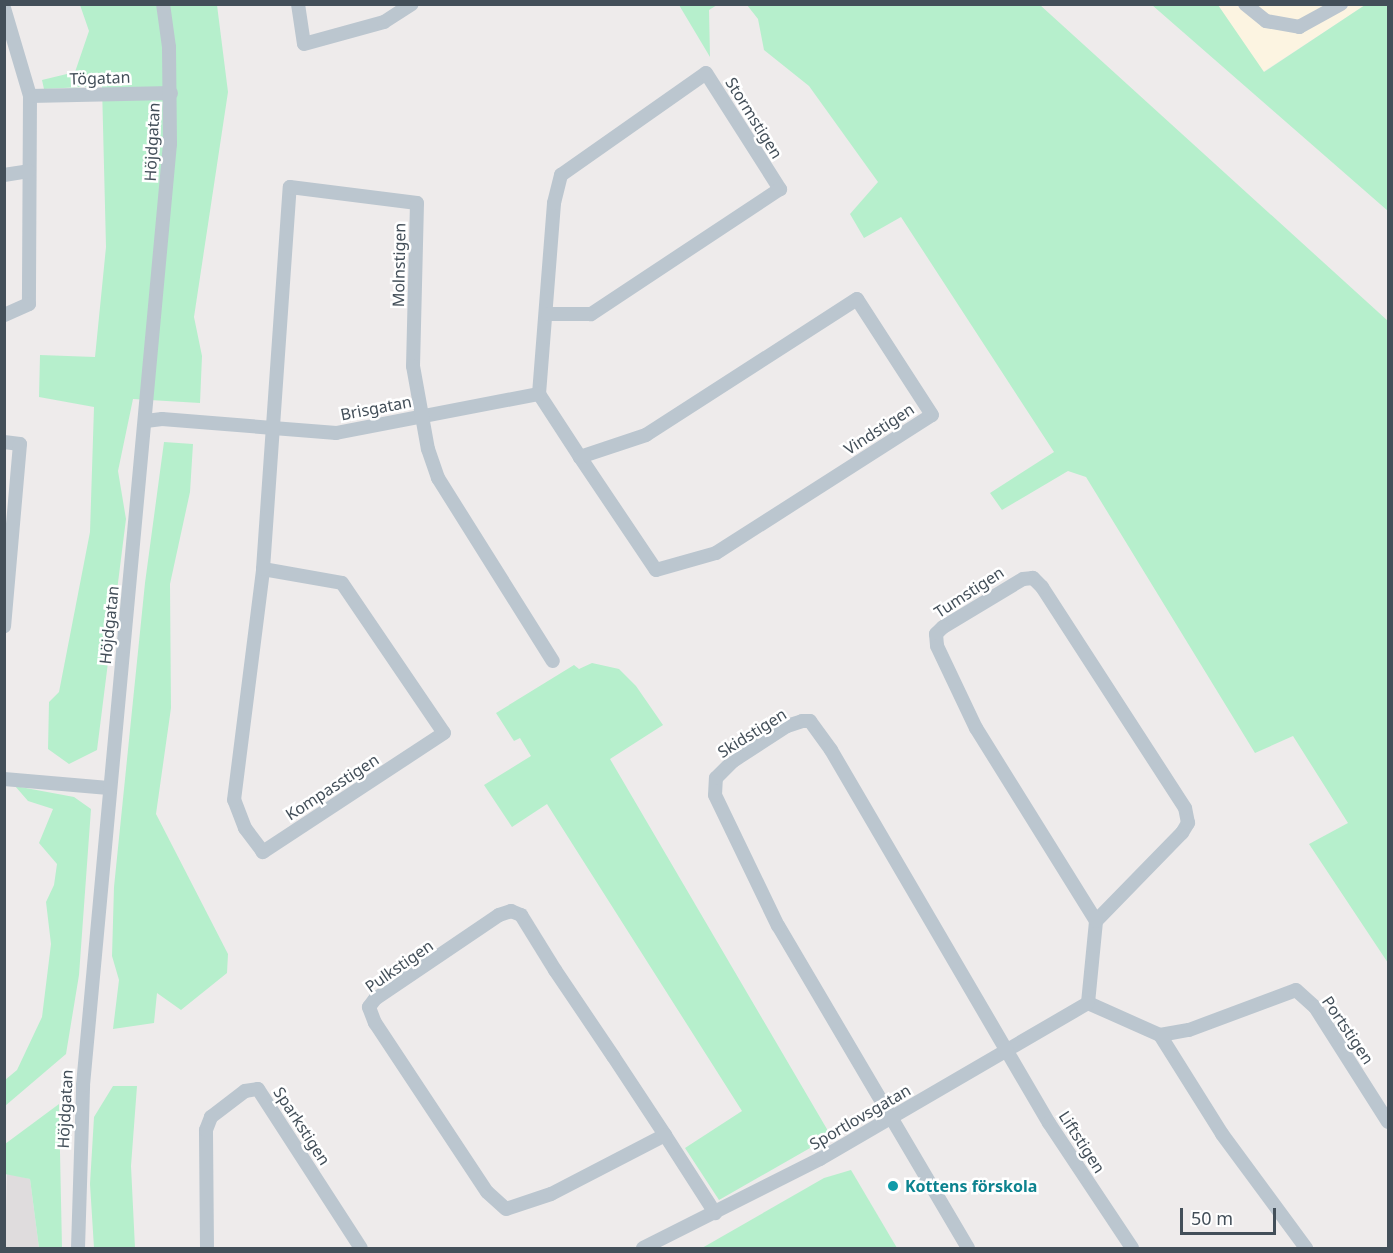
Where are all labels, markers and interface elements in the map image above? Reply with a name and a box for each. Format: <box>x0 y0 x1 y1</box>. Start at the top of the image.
street label: Tögatan <box>69 67 131 89</box>
street label: Stormstigen <box>721 74 787 162</box>
street label: Höjdgatan <box>140 102 164 182</box>
street label: Molnstigen <box>389 223 409 307</box>
street label: Brisgatan <box>339 392 413 424</box>
street label: Vindstigen <box>840 399 918 459</box>
street label: Tumstigen <box>931 562 1007 622</box>
street label: Höjdgatan <box>95 585 123 665</box>
street label: Skidstigen <box>714 704 790 762</box>
street label: Kompasstigen <box>282 750 382 824</box>
street label: Pulkstigen <box>361 936 437 996</box>
street label: Portstigen <box>1318 992 1378 1068</box>
street label: Höjdgatan <box>53 1069 77 1149</box>
street label: Sportlovsgatan <box>806 1080 914 1154</box>
street label: Sparkstigen <box>270 1083 334 1169</box>
street label: Liftstigen <box>1055 1107 1109 1177</box>
place label: Kottens förskola <box>905 1176 1037 1196</box>
marker: Kottens förskola <box>886 1179 900 1193</box>
scale bar <box>1183 1196 1279 1234</box>
text: 50 m <box>1191 1206 1233 1230</box>

